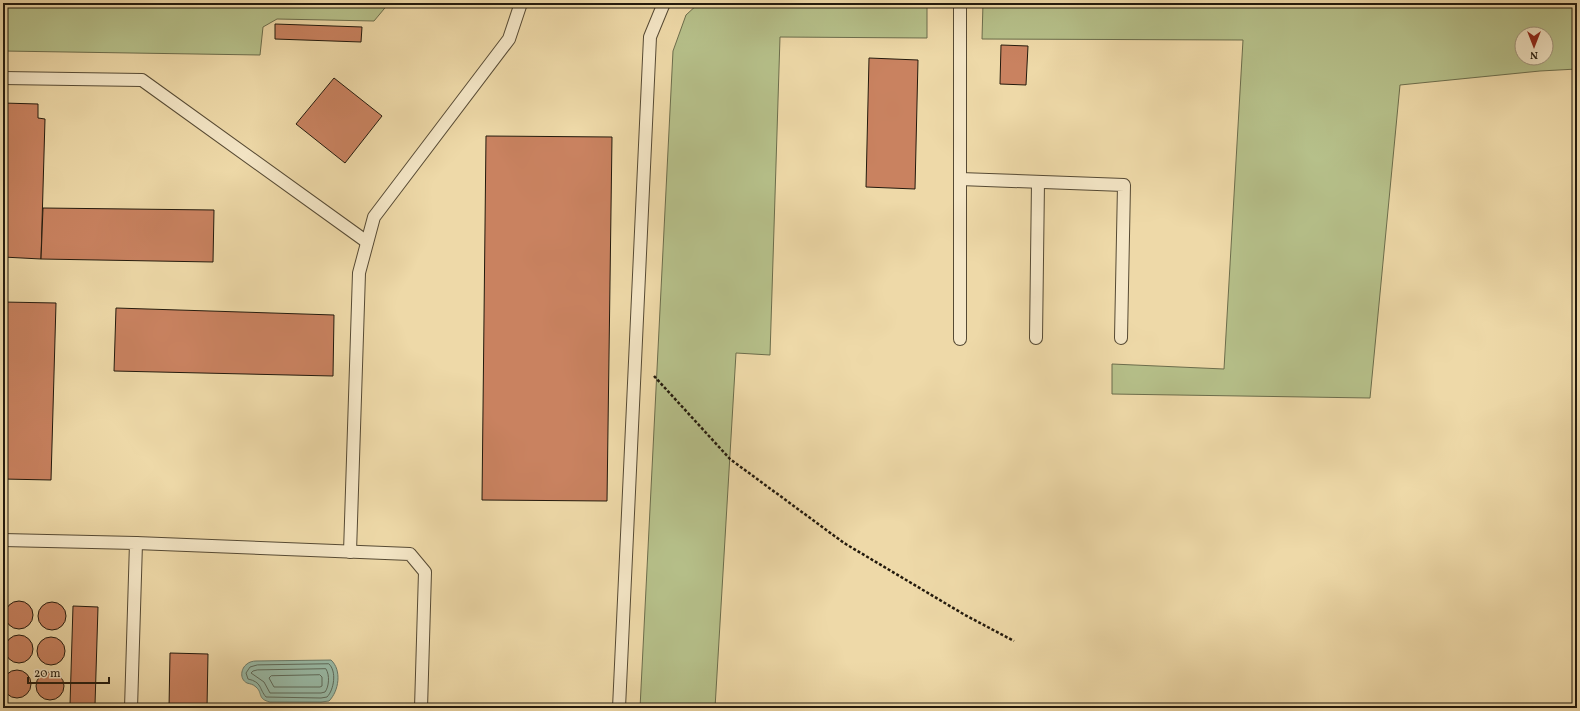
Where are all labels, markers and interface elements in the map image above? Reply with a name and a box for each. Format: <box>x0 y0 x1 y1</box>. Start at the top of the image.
north arrow <box>1514 26 1554 66</box>
text: N <box>1530 47 1538 62</box>
scale bar <box>28 659 109 685</box>
text: 20 m <box>34 666 61 682</box>

